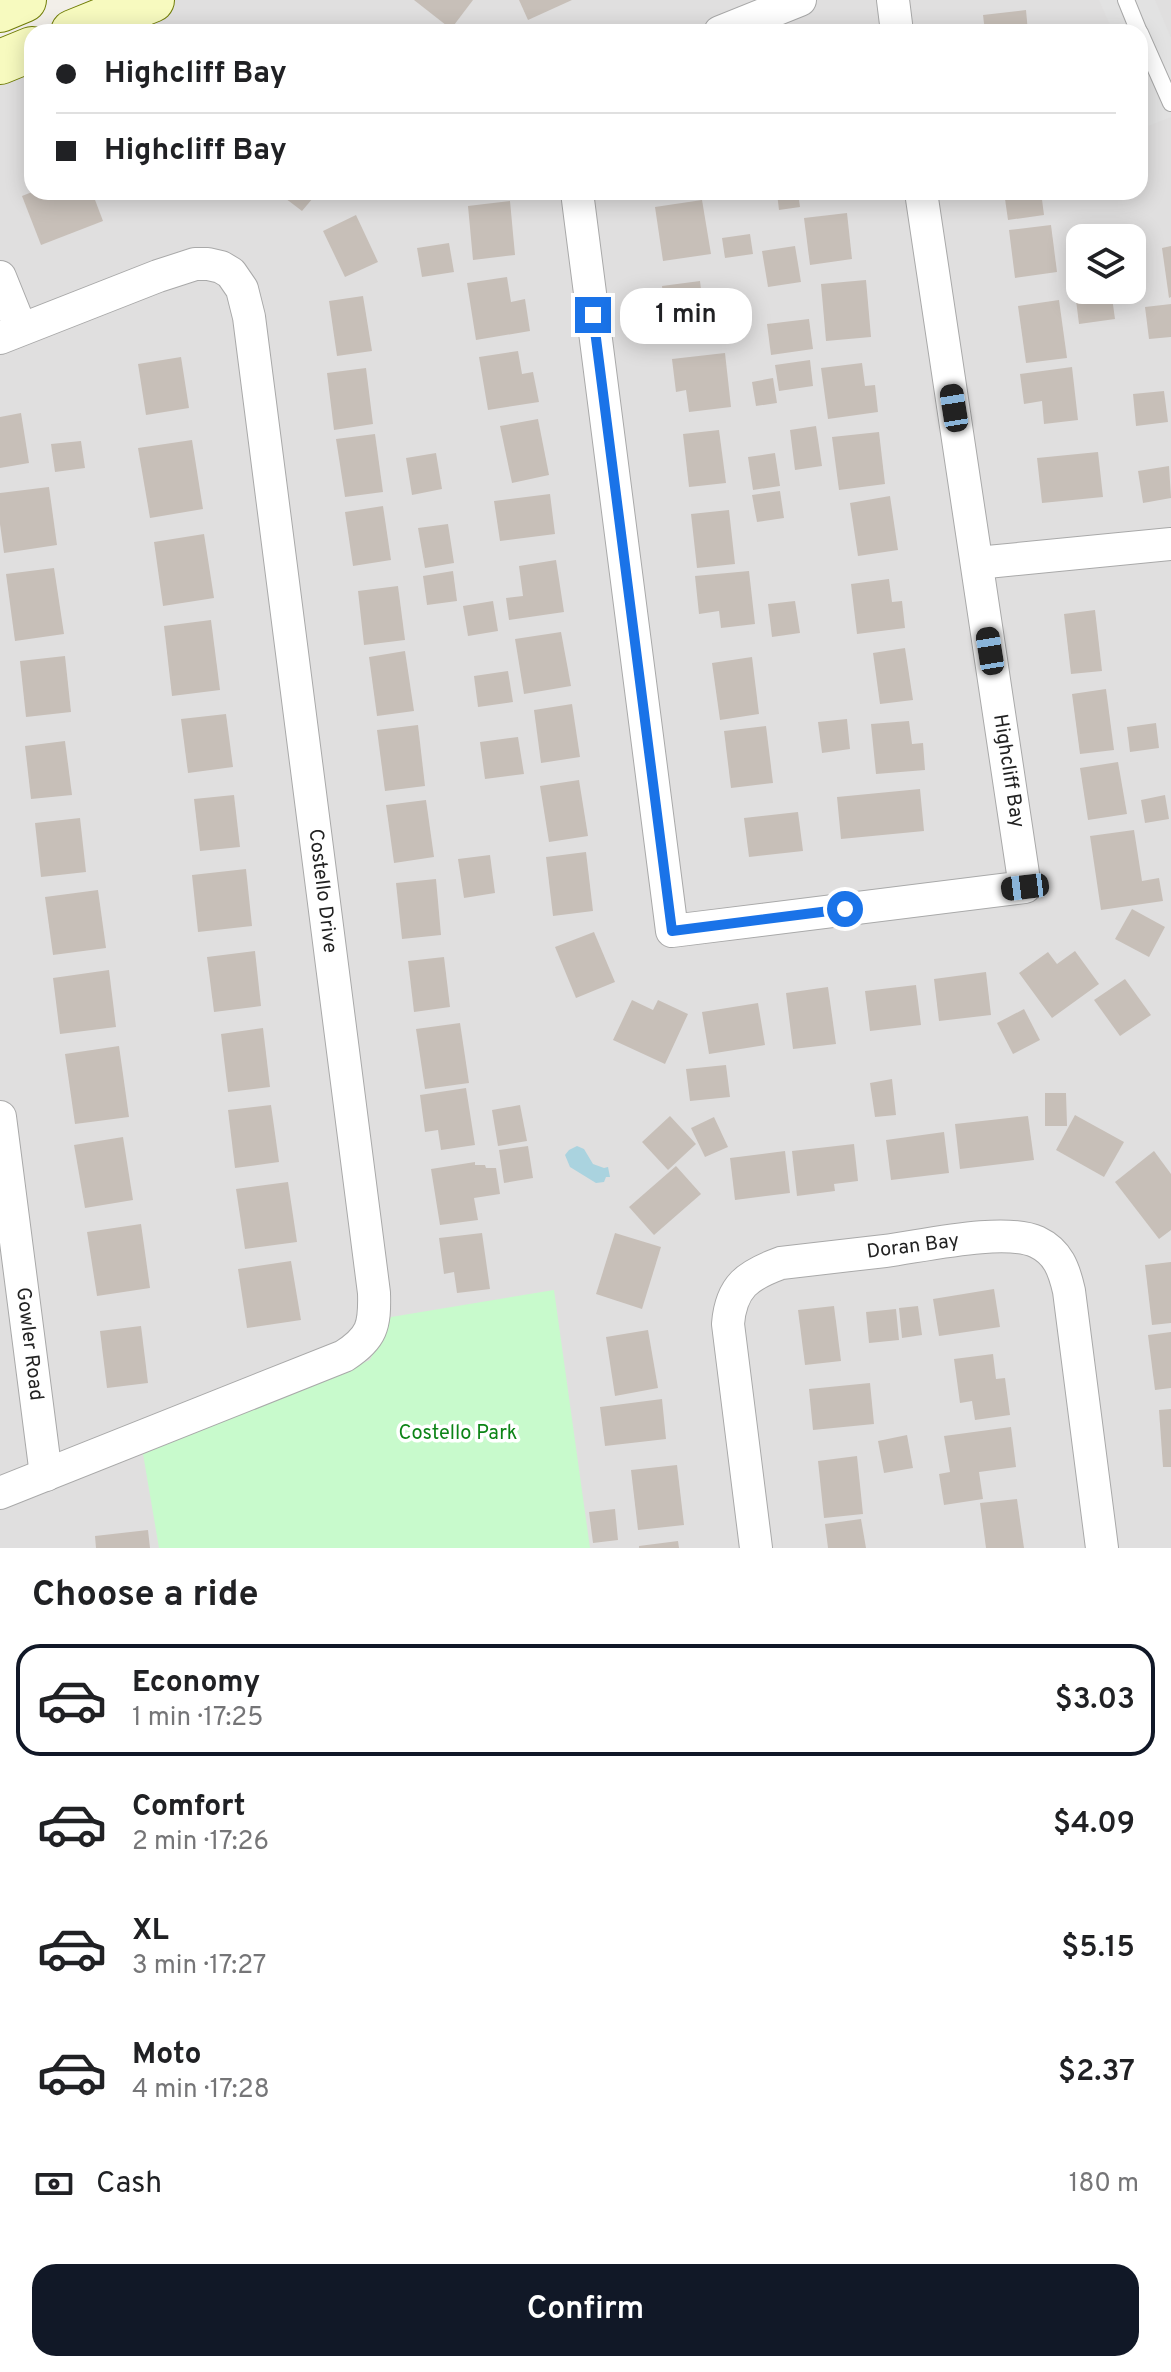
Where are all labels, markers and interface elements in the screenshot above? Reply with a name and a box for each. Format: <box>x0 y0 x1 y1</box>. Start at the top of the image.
text: Highcliff Bay <box>104 56 287 93</box>
text: Highcliff Bay <box>104 133 287 170</box>
map controls <box>1066 224 1146 304</box>
button: layers <box>1066 224 1146 304</box>
callout: 1 min <box>621 287 753 343</box>
route end <box>575 297 611 333</box>
text: 1 min <box>655 299 717 332</box>
car <box>938 382 970 434</box>
car <box>974 625 1006 677</box>
street label: Highcliff Bay <box>986 712 1030 830</box>
street label: Costello Drive <box>301 827 343 955</box>
car <box>1000 872 1050 902</box>
route start <box>827 891 863 927</box>
street label: Doran Bay <box>865 1228 961 1266</box>
street label: Gowler Road <box>9 1286 49 1402</box>
park label: Costello Park <box>399 1421 517 1447</box>
text: Choose a ride <box>32 1573 258 1619</box>
icon: car <box>36 1664 108 1736</box>
text: Economy <box>132 1665 260 1702</box>
text: $3.03 <box>1055 1682 1135 1719</box>
text: 1 min · 17:25 <box>132 1702 263 1735</box>
icon: car <box>36 1788 108 1860</box>
text: Comfort <box>132 1789 245 1826</box>
text: $4.09 <box>1053 1806 1135 1843</box>
text: 2 min · 17:26 <box>132 1826 269 1859</box>
icon: car <box>36 1912 108 1984</box>
text: XL <box>132 1913 169 1950</box>
text: $5.15 <box>1061 1930 1135 1967</box>
text: 3 min · 17:27 <box>132 1950 266 1983</box>
icon: car <box>36 2036 108 2108</box>
text: Moto <box>132 2037 202 2074</box>
text: $2.37 <box>1058 2054 1135 2091</box>
text: 4 min · 17:28 <box>132 2074 270 2107</box>
icon: cash <box>32 2162 76 2206</box>
text: Cash <box>96 2166 162 2203</box>
text: 180 m <box>1069 2168 1139 2201</box>
button: Confirm <box>32 2264 1139 2356</box>

